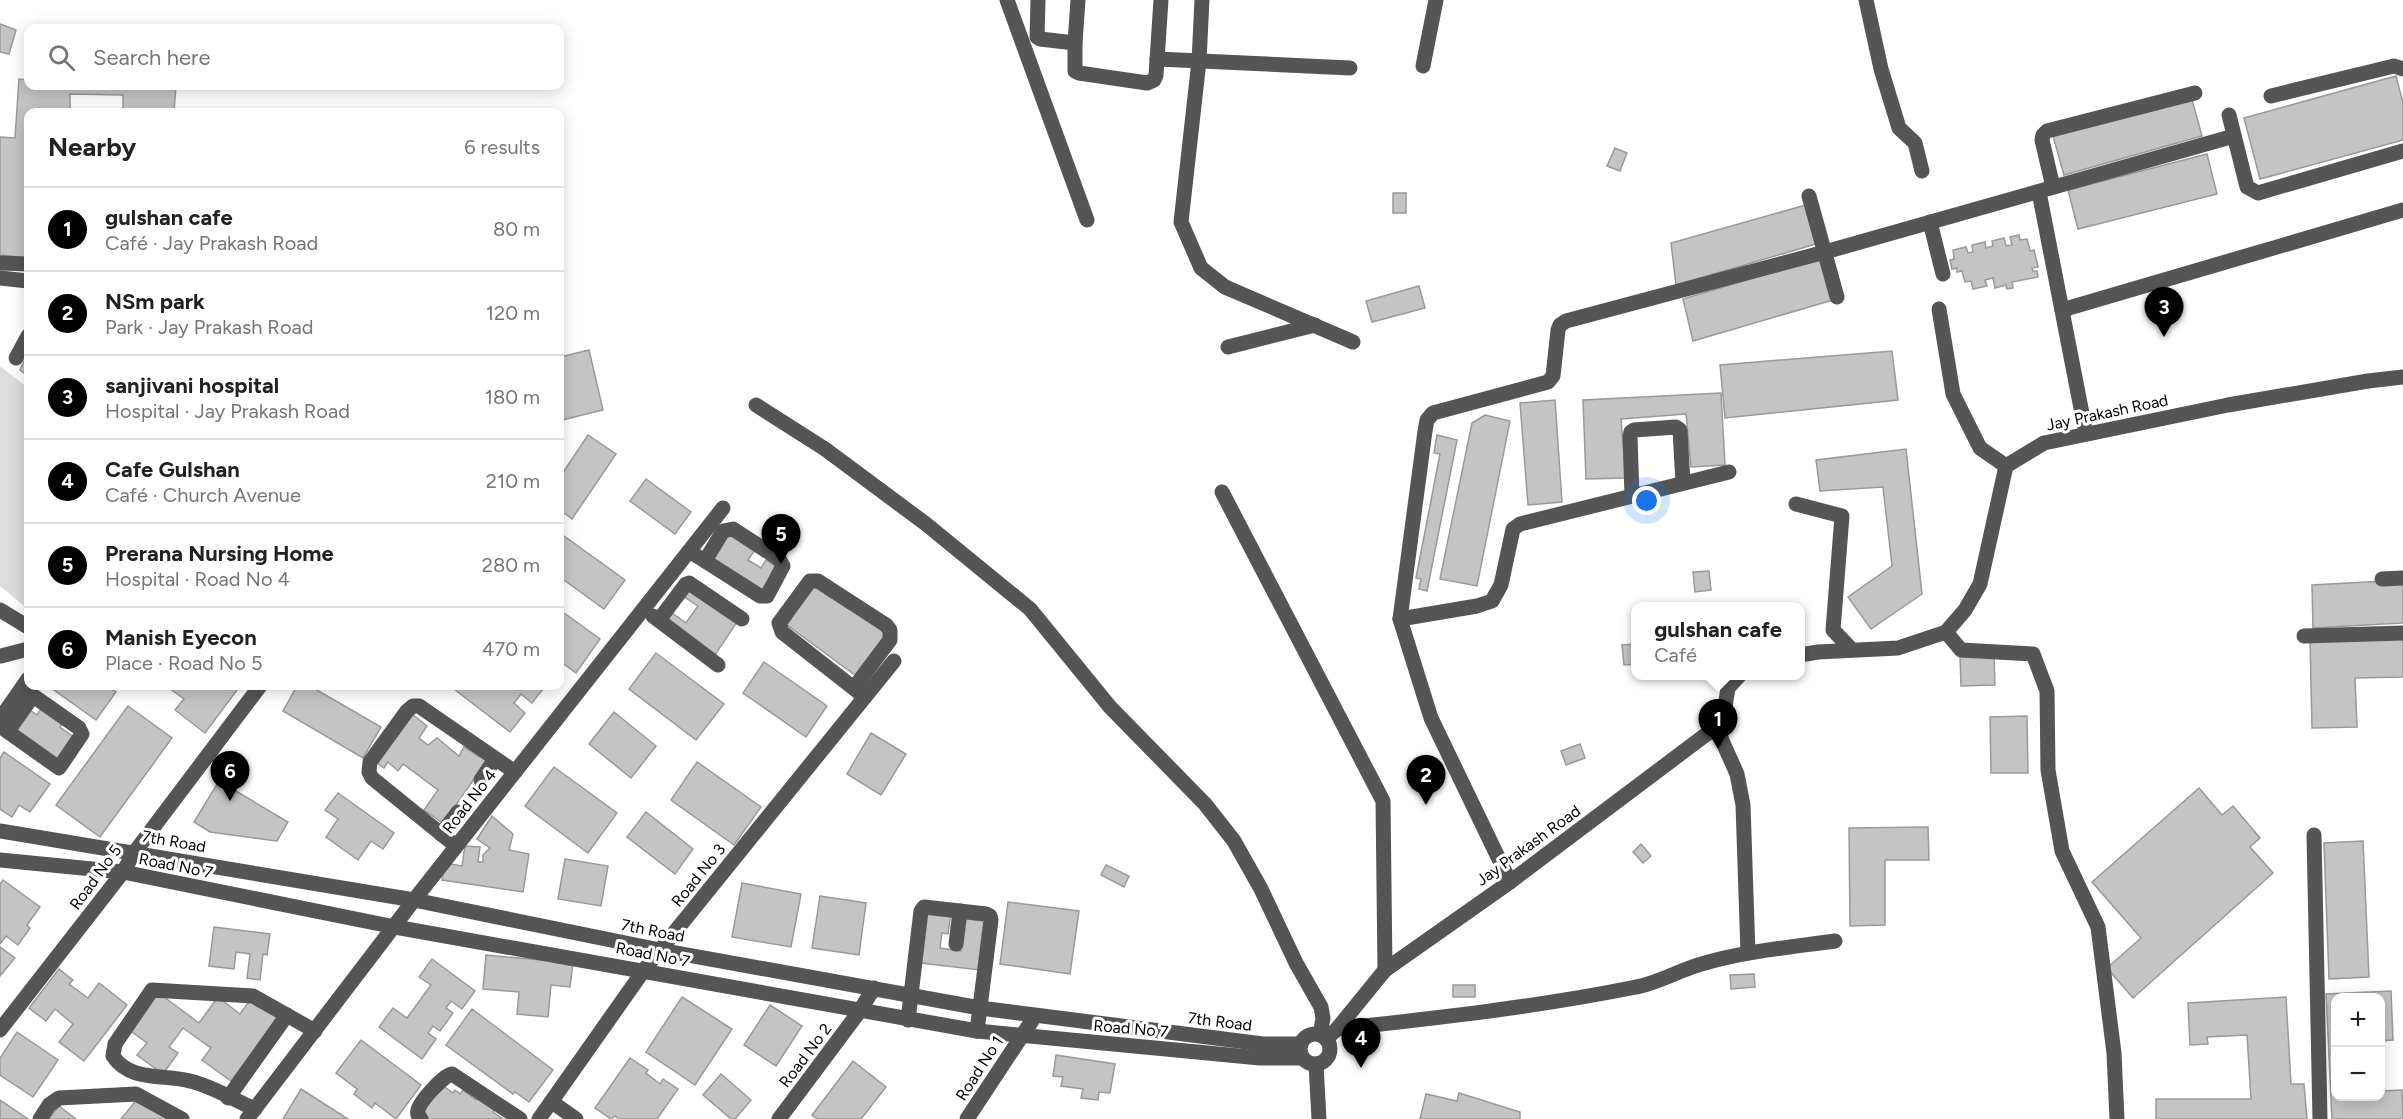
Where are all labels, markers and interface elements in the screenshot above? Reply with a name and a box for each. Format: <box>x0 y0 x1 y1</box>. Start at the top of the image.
search box <box>24 24 564 90</box>
icon: search <box>45 41 78 74</box>
text: Search here <box>93 44 211 71</box>
text: Nearby <box>48 131 136 163</box>
text: 6 results <box>464 135 540 159</box>
text: gulshan cafe <box>105 204 233 231</box>
text: 1 <box>63 217 72 241</box>
text: 80 m <box>493 217 540 241</box>
text: Café · Jay Prakash Road <box>105 231 318 255</box>
text: NSm park <box>105 288 205 315</box>
pin: 3 <box>2144 288 2184 337</box>
text: 2 <box>62 301 73 325</box>
text: 120 m <box>486 301 540 325</box>
text: Park · Jay Prakash Road <box>105 315 313 339</box>
text: sanjivani hospital <box>105 372 279 399</box>
text: 3 <box>62 385 73 409</box>
text: 180 m <box>485 385 540 409</box>
street label: Jay Prakash Road <box>2044 390 2170 435</box>
text: Hospital · Jay Prakash Road <box>105 399 350 423</box>
text: Cafe Gulshan <box>105 456 240 483</box>
text: 4 <box>61 469 74 493</box>
text: 210 m <box>486 469 540 493</box>
text: Café · Church Avenue <box>105 483 301 507</box>
your location <box>1632 486 1661 515</box>
pin: 5 <box>762 514 800 564</box>
text: Prerana Nursing Home <box>105 540 334 567</box>
text: 5 <box>62 553 73 577</box>
text: 280 m <box>482 553 540 577</box>
text: Hospital · Road No 4 <box>105 567 290 591</box>
popup <box>1631 602 1805 680</box>
text: gulshan cafe <box>1654 616 1782 643</box>
text: Manish Eyecon <box>105 624 257 651</box>
text: 6 <box>62 637 73 661</box>
text: 470 m <box>482 637 540 661</box>
text: Café <box>1654 643 1697 667</box>
text: Place · Road No 5 <box>105 651 262 675</box>
pin: 1 <box>1698 700 1738 749</box>
pin: 6 <box>210 752 250 801</box>
pin: 2 <box>1406 756 1446 805</box>
street label: Road No 4 <box>438 765 500 837</box>
street label: Jay Prakash Road <box>1472 801 1584 890</box>
street label: 7th Road <box>141 827 207 856</box>
street label: Road No 3 <box>667 840 729 910</box>
street label: Road No 5 <box>65 841 125 913</box>
street label: Road No 7 <box>137 849 215 882</box>
street label: 7th Road <box>620 915 686 946</box>
street label: Road No 7 <box>614 938 692 971</box>
map controls <box>2331 993 2385 1101</box>
button: + <box>2331 993 2385 1047</box>
street label: 7th Road <box>1187 1008 1253 1035</box>
street label: Road No 7 <box>1093 1016 1170 1041</box>
pin: 4 <box>1342 1018 1380 1068</box>
street label: Road No 2 <box>775 1019 836 1091</box>
street label: Road No 1 <box>952 1032 1007 1104</box>
button: − <box>2331 1047 2385 1101</box>

